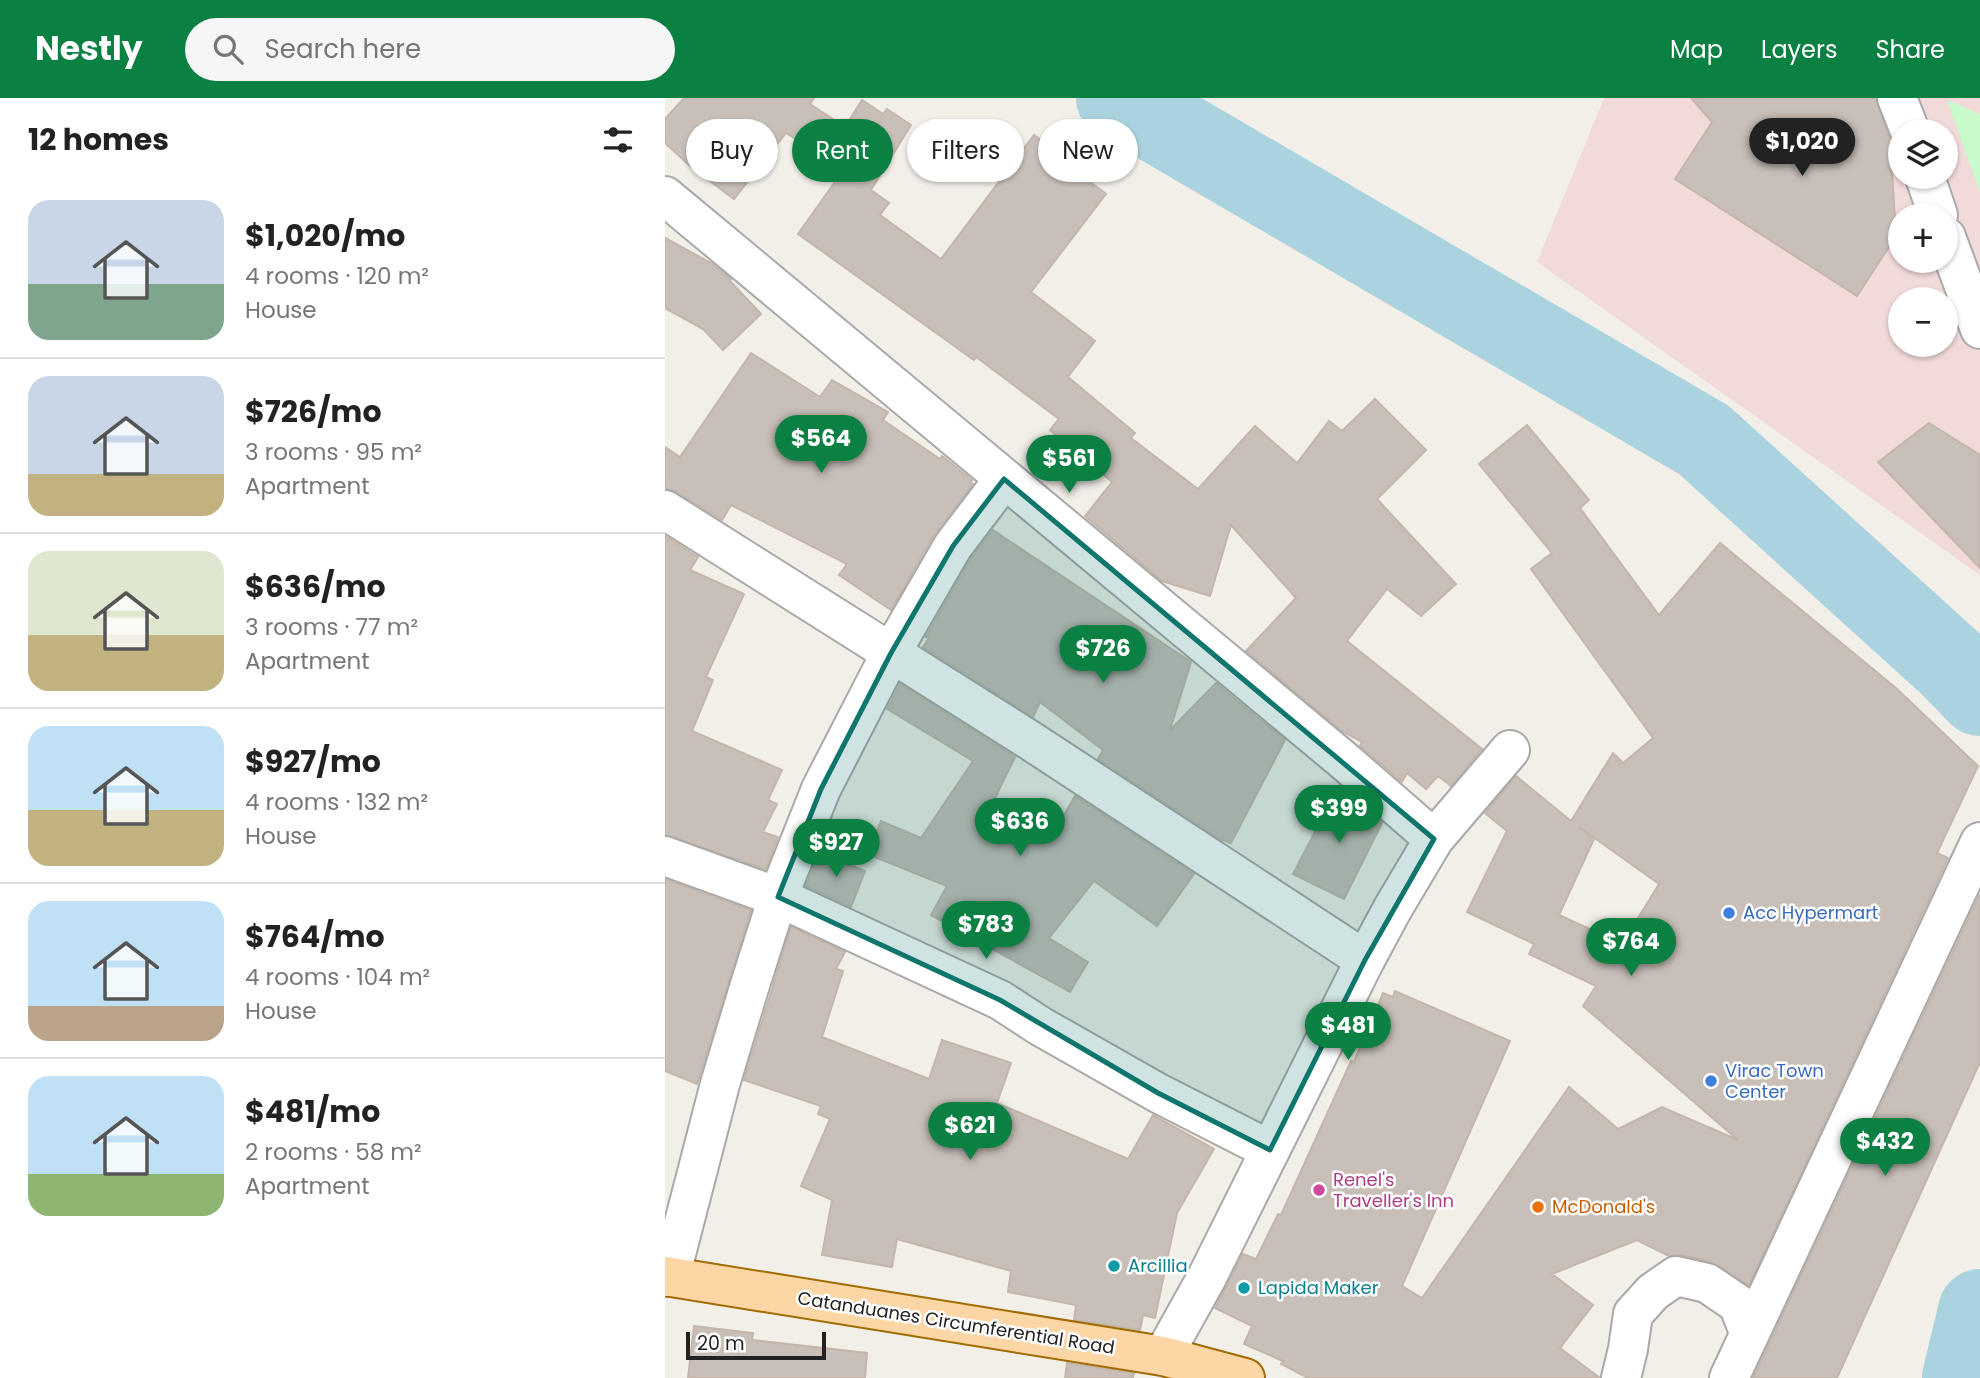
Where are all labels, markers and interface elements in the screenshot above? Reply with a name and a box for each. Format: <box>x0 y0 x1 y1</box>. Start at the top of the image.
search box <box>185 18 675 81</box>
text: Nestly <box>35 25 143 72</box>
icon: search <box>209 30 247 68</box>
text: Search here <box>265 31 421 67</box>
text: Map <box>1670 33 1723 66</box>
text: Layers <box>1761 33 1837 66</box>
text: Share <box>1875 33 1945 66</box>
text: 12 homes <box>28 118 169 161</box>
pin: $1,020 <box>1745 118 1859 178</box>
chip: Buy <box>686 119 778 182</box>
chip: Rent <box>792 119 893 182</box>
chip: Filters <box>907 119 1024 182</box>
chip: New <box>1038 119 1138 182</box>
map controls <box>1888 119 1958 357</box>
button: layers <box>1888 119 1958 189</box>
icon: filters <box>599 121 637 159</box>
text: $1,020 <box>1765 125 1839 157</box>
button: + <box>1888 203 1958 273</box>
text: $1,020/mo <box>245 214 405 257</box>
icon: home <box>84 228 168 312</box>
text: 4 rooms · 120 m² <box>245 260 429 292</box>
button: − <box>1888 287 1958 357</box>
text: House <box>245 294 317 326</box>
text: $726/mo <box>245 390 382 433</box>
icon: home <box>84 404 168 488</box>
pin: $564 <box>780 416 862 475</box>
text: $564 <box>791 422 851 454</box>
text: 3 rooms · 95 m² <box>245 436 422 468</box>
pin: $561 <box>1028 436 1110 495</box>
text: $561 <box>1042 442 1096 474</box>
text: Apartment <box>245 470 370 502</box>
text: $636/mo <box>245 565 386 608</box>
icon: home <box>84 579 168 663</box>
text: 3 rooms · 77 m² <box>245 611 418 643</box>
pin: $726 <box>1062 626 1144 685</box>
text: $726 <box>1075 632 1131 664</box>
text: Apartment <box>245 645 370 677</box>
text: $927/mo <box>245 740 381 783</box>
icon: home <box>84 754 168 838</box>
text: 4 rooms · 132 m² <box>245 786 428 818</box>
pin: $399 <box>1298 786 1380 845</box>
text: $399 <box>1310 792 1368 824</box>
pin: $636 <box>979 798 1061 858</box>
text: $636 <box>991 805 1049 837</box>
text: House <box>245 820 317 852</box>
pin: $927 <box>795 820 877 879</box>
text: $927 <box>809 826 863 858</box>
place label: Acc Hypermart <box>1743 900 1878 925</box>
pin: $783 <box>945 902 1027 961</box>
marker: Acc Hypermart <box>1721 905 1737 921</box>
text: $783 <box>958 908 1014 940</box>
text: $764/mo <box>245 915 385 958</box>
pin: $764 <box>1590 918 1672 978</box>
text: $764 <box>1602 925 1660 957</box>
icon: home <box>84 929 168 1013</box>
text: 4 rooms · 104 m² <box>245 961 430 993</box>
text: House <box>245 995 317 1027</box>
pin: $481 <box>1307 1002 1389 1062</box>
text: $481 <box>1321 1009 1375 1041</box>
place label: Virac Town Center <box>1725 1058 1824 1104</box>
marker: Virac Town Center <box>1703 1073 1719 1089</box>
text: $481/mo <box>245 1090 380 1133</box>
pin: $621 <box>929 1102 1011 1162</box>
icon: home <box>84 1104 168 1188</box>
text: $621 <box>944 1109 996 1141</box>
pin: $432 <box>1844 1118 1926 1178</box>
text: $432 <box>1856 1125 1914 1157</box>
text: 2 rooms · 58 m² <box>245 1136 422 1168</box>
place label: Renel's Traveller's Inn <box>1333 1167 1454 1213</box>
text: Apartment <box>245 1170 370 1202</box>
marker: Renel's Traveller's Inn <box>1311 1182 1327 1198</box>
place label: McDonald's <box>1552 1194 1655 1219</box>
marker: McDonald's <box>1530 1199 1546 1215</box>
place label: Arcillia <box>1128 1253 1188 1278</box>
marker: Arcillia <box>1106 1258 1122 1274</box>
place label: Lapida Maker <box>1258 1275 1379 1300</box>
marker: Lapida Maker <box>1236 1280 1252 1296</box>
street label: Catanduanes Circumferential Road <box>796 1285 1116 1360</box>
scale bar <box>686 1329 826 1361</box>
text: 20 m <box>697 1330 745 1357</box>

